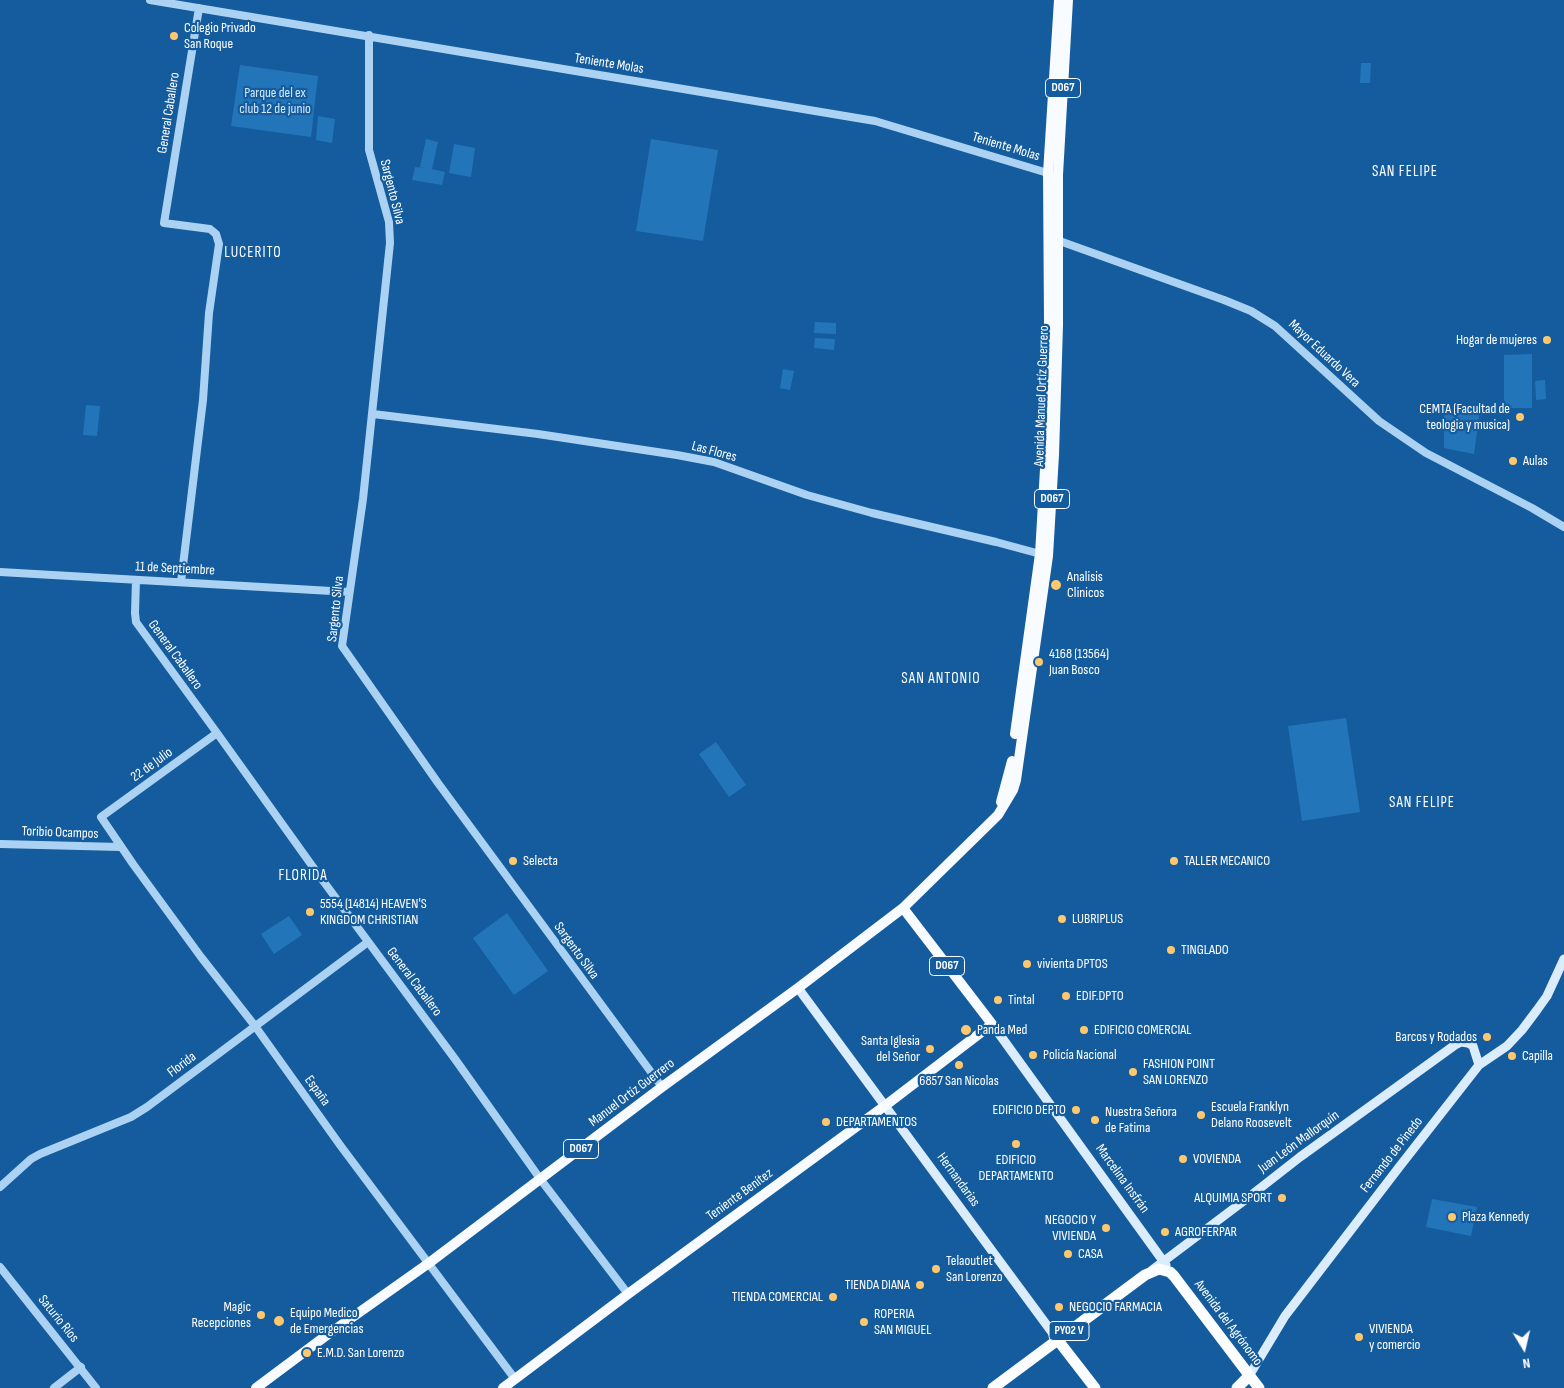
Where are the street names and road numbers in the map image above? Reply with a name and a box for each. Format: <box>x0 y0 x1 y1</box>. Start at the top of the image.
street label: Teniente Molas <box>573 50 645 78</box>
street label: General Caballero <box>154 71 184 155</box>
road number: D067 <box>1046 78 1080 98</box>
street label: Teniente Molas <box>970 129 1042 165</box>
street label: Sargento Silva <box>376 158 408 226</box>
street label: Mayor Eduardo Vera <box>1285 316 1363 392</box>
street label: Avenida Manuel Ortíz Guerrero <box>1031 325 1053 467</box>
street label: Las Flores <box>690 438 738 466</box>
road number: D067 <box>1034 489 1070 508</box>
street label: 11 de Septiembre <box>135 559 215 579</box>
street label: Sargento Silva <box>324 575 348 643</box>
street label: General Caballero <box>144 617 206 693</box>
street label: 22 de Julio <box>128 744 176 786</box>
street label: Toribio Ocampos <box>21 823 99 843</box>
street label: Sargento Silva <box>550 919 602 983</box>
street label: General Caballero <box>383 944 445 1020</box>
road number: D067 <box>930 956 964 976</box>
street label: Florida <box>164 1049 200 1081</box>
street label: Manuel Ortíz Guerrero <box>586 1055 678 1131</box>
street label: España <box>300 1073 334 1109</box>
street label: Juan León Mallorquín <box>1255 1107 1343 1177</box>
street label: Fernando de Pinedo <box>1357 1114 1427 1196</box>
road number: D067 <box>564 1140 598 1158</box>
street label: Marcelina Insfrán <box>1091 1141 1153 1217</box>
street label: Hernandarias <box>933 1150 983 1210</box>
street label: Teniente Benítez <box>704 1165 776 1225</box>
street label: Avenida del Agrónomo <box>1190 1277 1266 1369</box>
street label: Saturio Ríos <box>34 1292 82 1346</box>
road number: PY02 V <box>1049 1322 1089 1340</box>

